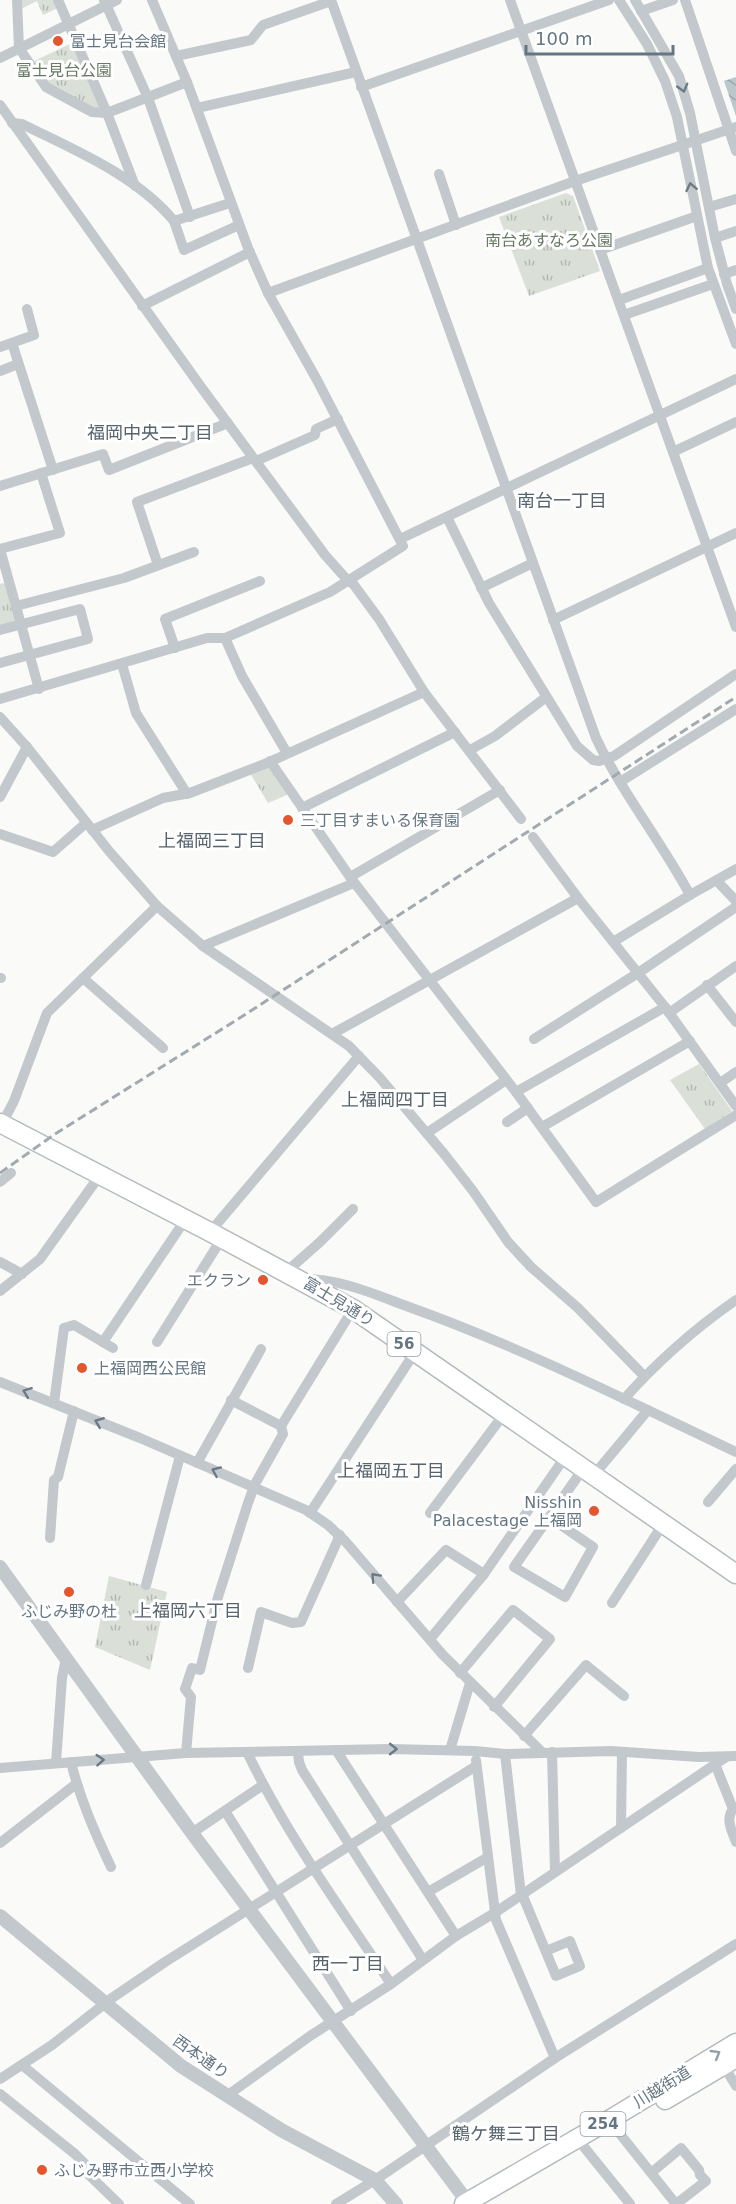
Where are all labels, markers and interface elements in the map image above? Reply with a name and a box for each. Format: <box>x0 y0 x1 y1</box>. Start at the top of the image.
scale bar <box>526 18 673 56</box>
text: 100 m <box>535 28 593 49</box>
place label: 富士見台会館 <box>70 32 166 51</box>
marker: 富士見台会館 <box>51 34 65 48</box>
park label: 富士見台公園 <box>16 61 112 80</box>
one-way arrow <box>676 82 688 93</box>
one-way arrow <box>685 183 698 193</box>
park label: 南台あすなろ公園 <box>485 231 613 250</box>
district label: 福岡中央二丁目 <box>87 422 213 443</box>
district label: 南台一丁目 <box>517 490 607 511</box>
place label: 三丁目すまいる保育園 <box>300 811 460 830</box>
marker: 三丁目すまいる保育園 <box>281 813 295 827</box>
district label: 上福岡三丁目 <box>158 830 266 851</box>
district label: 上福岡四丁目 <box>341 1089 449 1110</box>
place label: エクラン <box>187 1271 251 1290</box>
marker: エクラン <box>256 1273 270 1287</box>
street label: 富士見通り <box>300 1273 378 1331</box>
road number: 56 <box>388 1332 420 1356</box>
place label: 上福岡西公民館 <box>94 1359 206 1378</box>
marker: 上福岡西公民館 <box>75 1361 89 1375</box>
one-way arrow <box>22 1387 33 1399</box>
one-way arrow <box>94 1416 105 1429</box>
district label: 上福岡五丁目 <box>337 1460 445 1481</box>
one-way arrow <box>211 1466 222 1478</box>
place label: Nisshin Palacestage 上福岡 <box>433 1493 582 1530</box>
marker: Nisshin Palacestage 上福岡 <box>587 1504 601 1518</box>
one-way arrow <box>371 1573 382 1584</box>
marker: ふじみ野の杜 <box>62 1585 76 1599</box>
district label: 上福岡六丁目 <box>134 1600 242 1621</box>
place label: ふじみ野の杜 <box>21 1602 117 1621</box>
one-way arrow <box>388 1743 397 1755</box>
one-way arrow <box>96 1754 105 1767</box>
district label: 西一丁目 <box>312 1953 384 1974</box>
street label: 西本通り <box>169 2031 233 2083</box>
one-way arrow <box>710 2050 720 2062</box>
street label: 川越街道 <box>630 2062 694 2112</box>
road number: 254 <box>580 2112 626 2136</box>
district label: 鶴ケ舞三丁目 <box>452 2123 560 2144</box>
place label: ふじみ野市立西小学校 <box>54 2161 214 2180</box>
marker: ふじみ野市立西小学校 <box>35 2163 49 2177</box>

